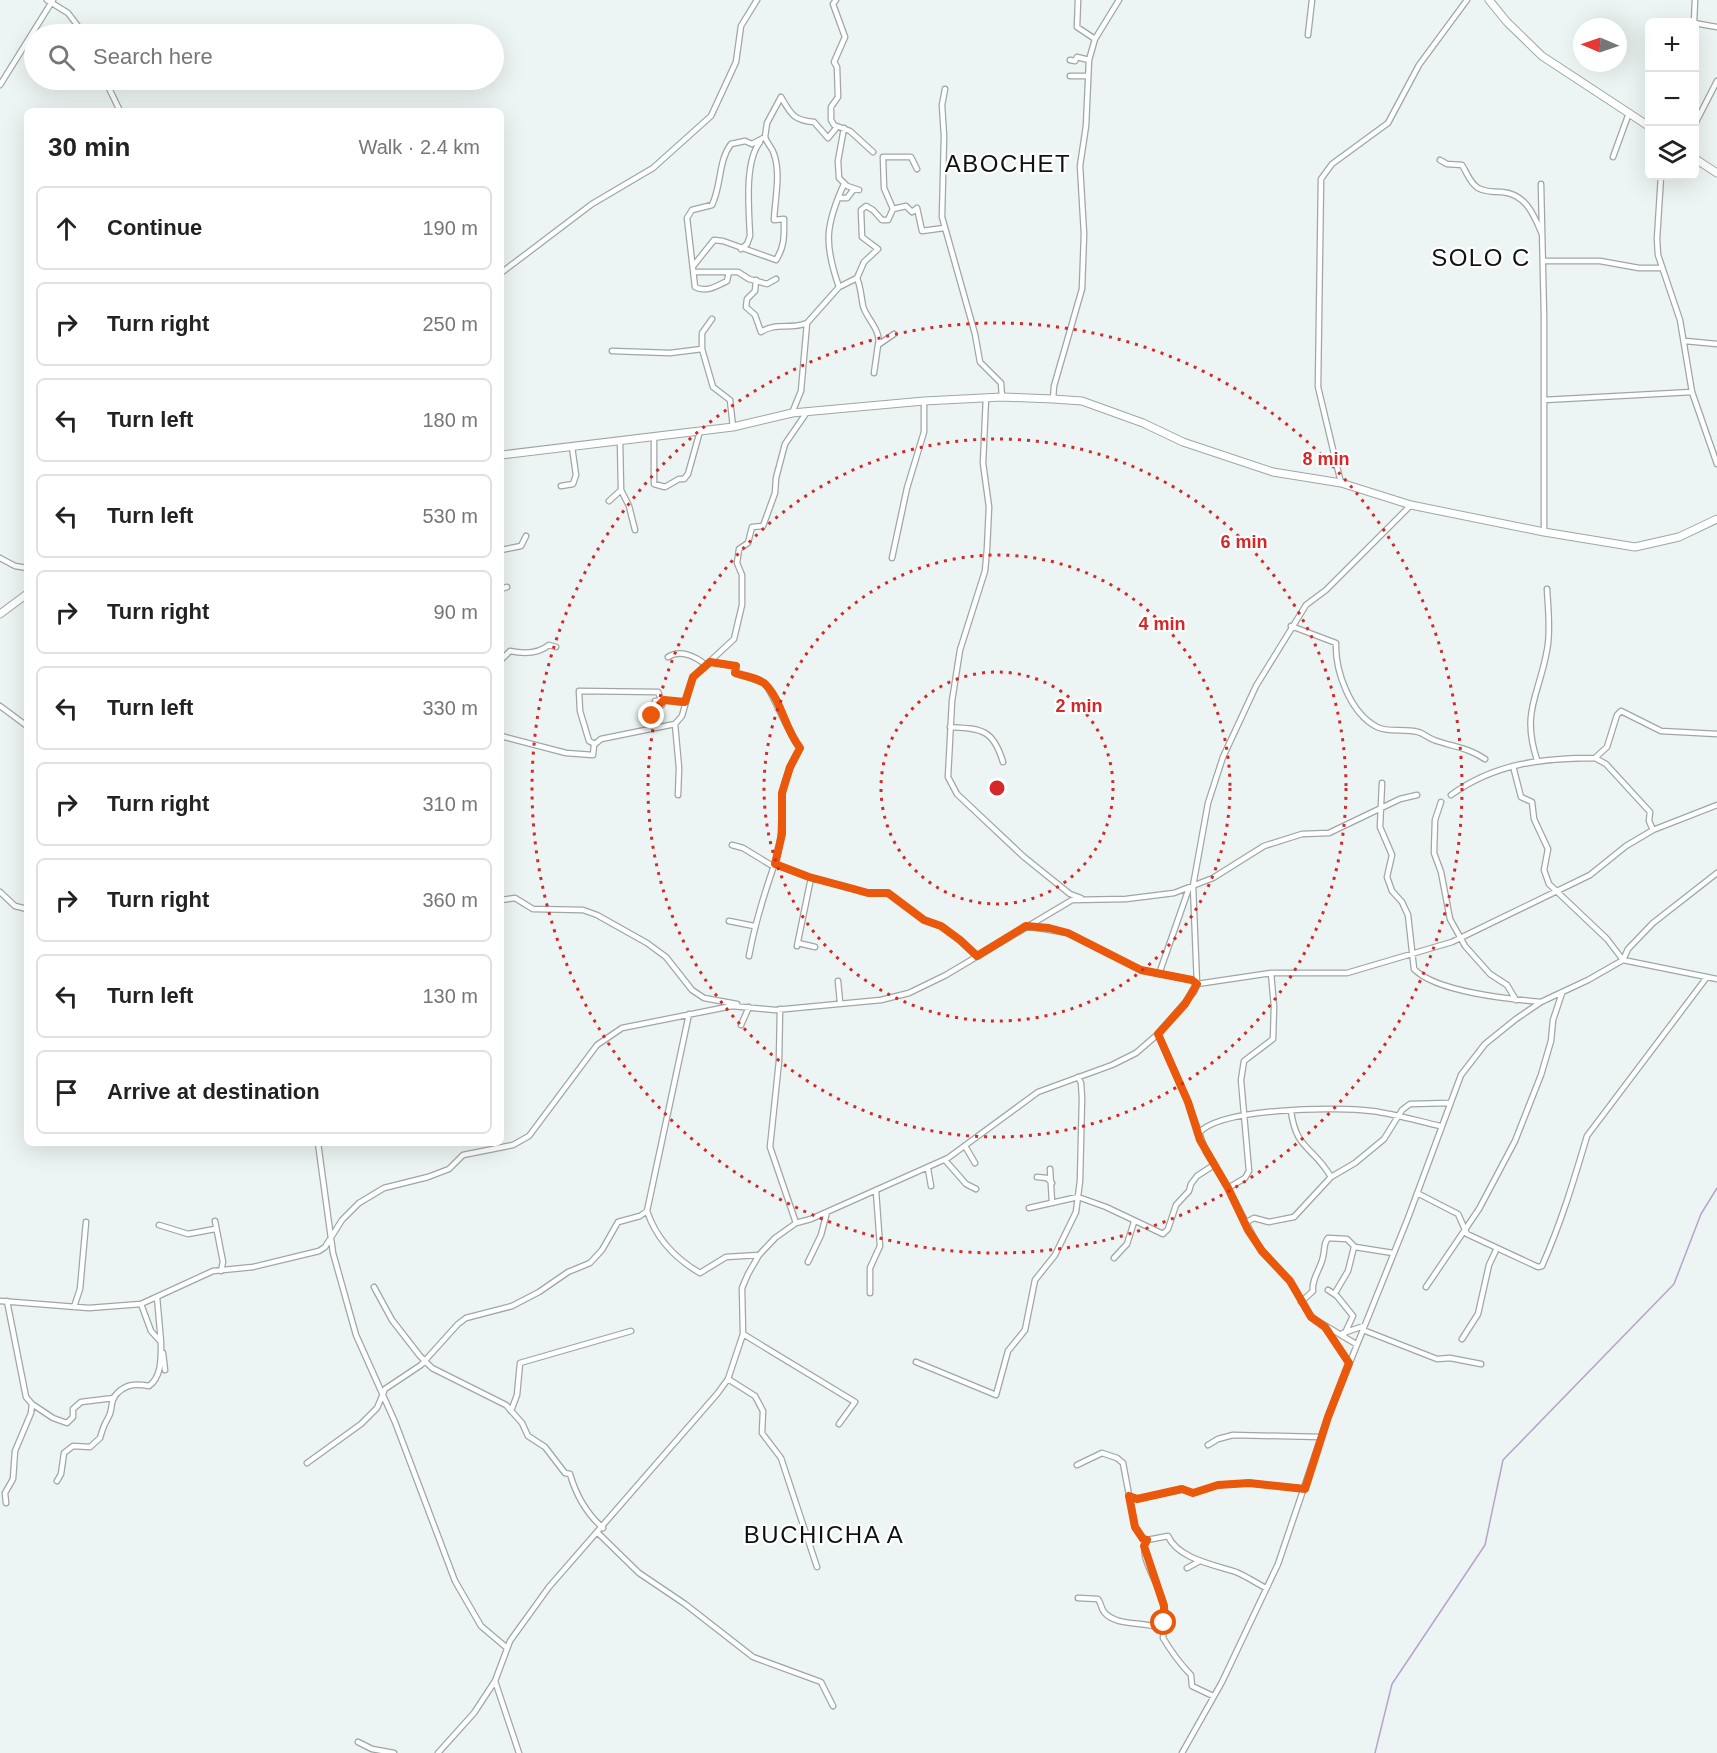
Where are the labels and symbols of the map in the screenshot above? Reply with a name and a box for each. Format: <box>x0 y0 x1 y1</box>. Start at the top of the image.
north arrow <box>1573 18 1627 72</box>
district label: ABOCHET <box>945 150 1071 177</box>
district label: SOLO C <box>1431 244 1531 271</box>
text: 8 min <box>1302 449 1350 469</box>
text: 6 min <box>1220 532 1268 552</box>
text: 4 min <box>1138 614 1186 634</box>
text: 2 min <box>1055 696 1103 716</box>
route end <box>638 702 664 728</box>
centre of rings <box>987 778 1007 798</box>
district label: BUCHICHA A <box>744 1521 904 1548</box>
route start <box>1150 1609 1176 1635</box>

